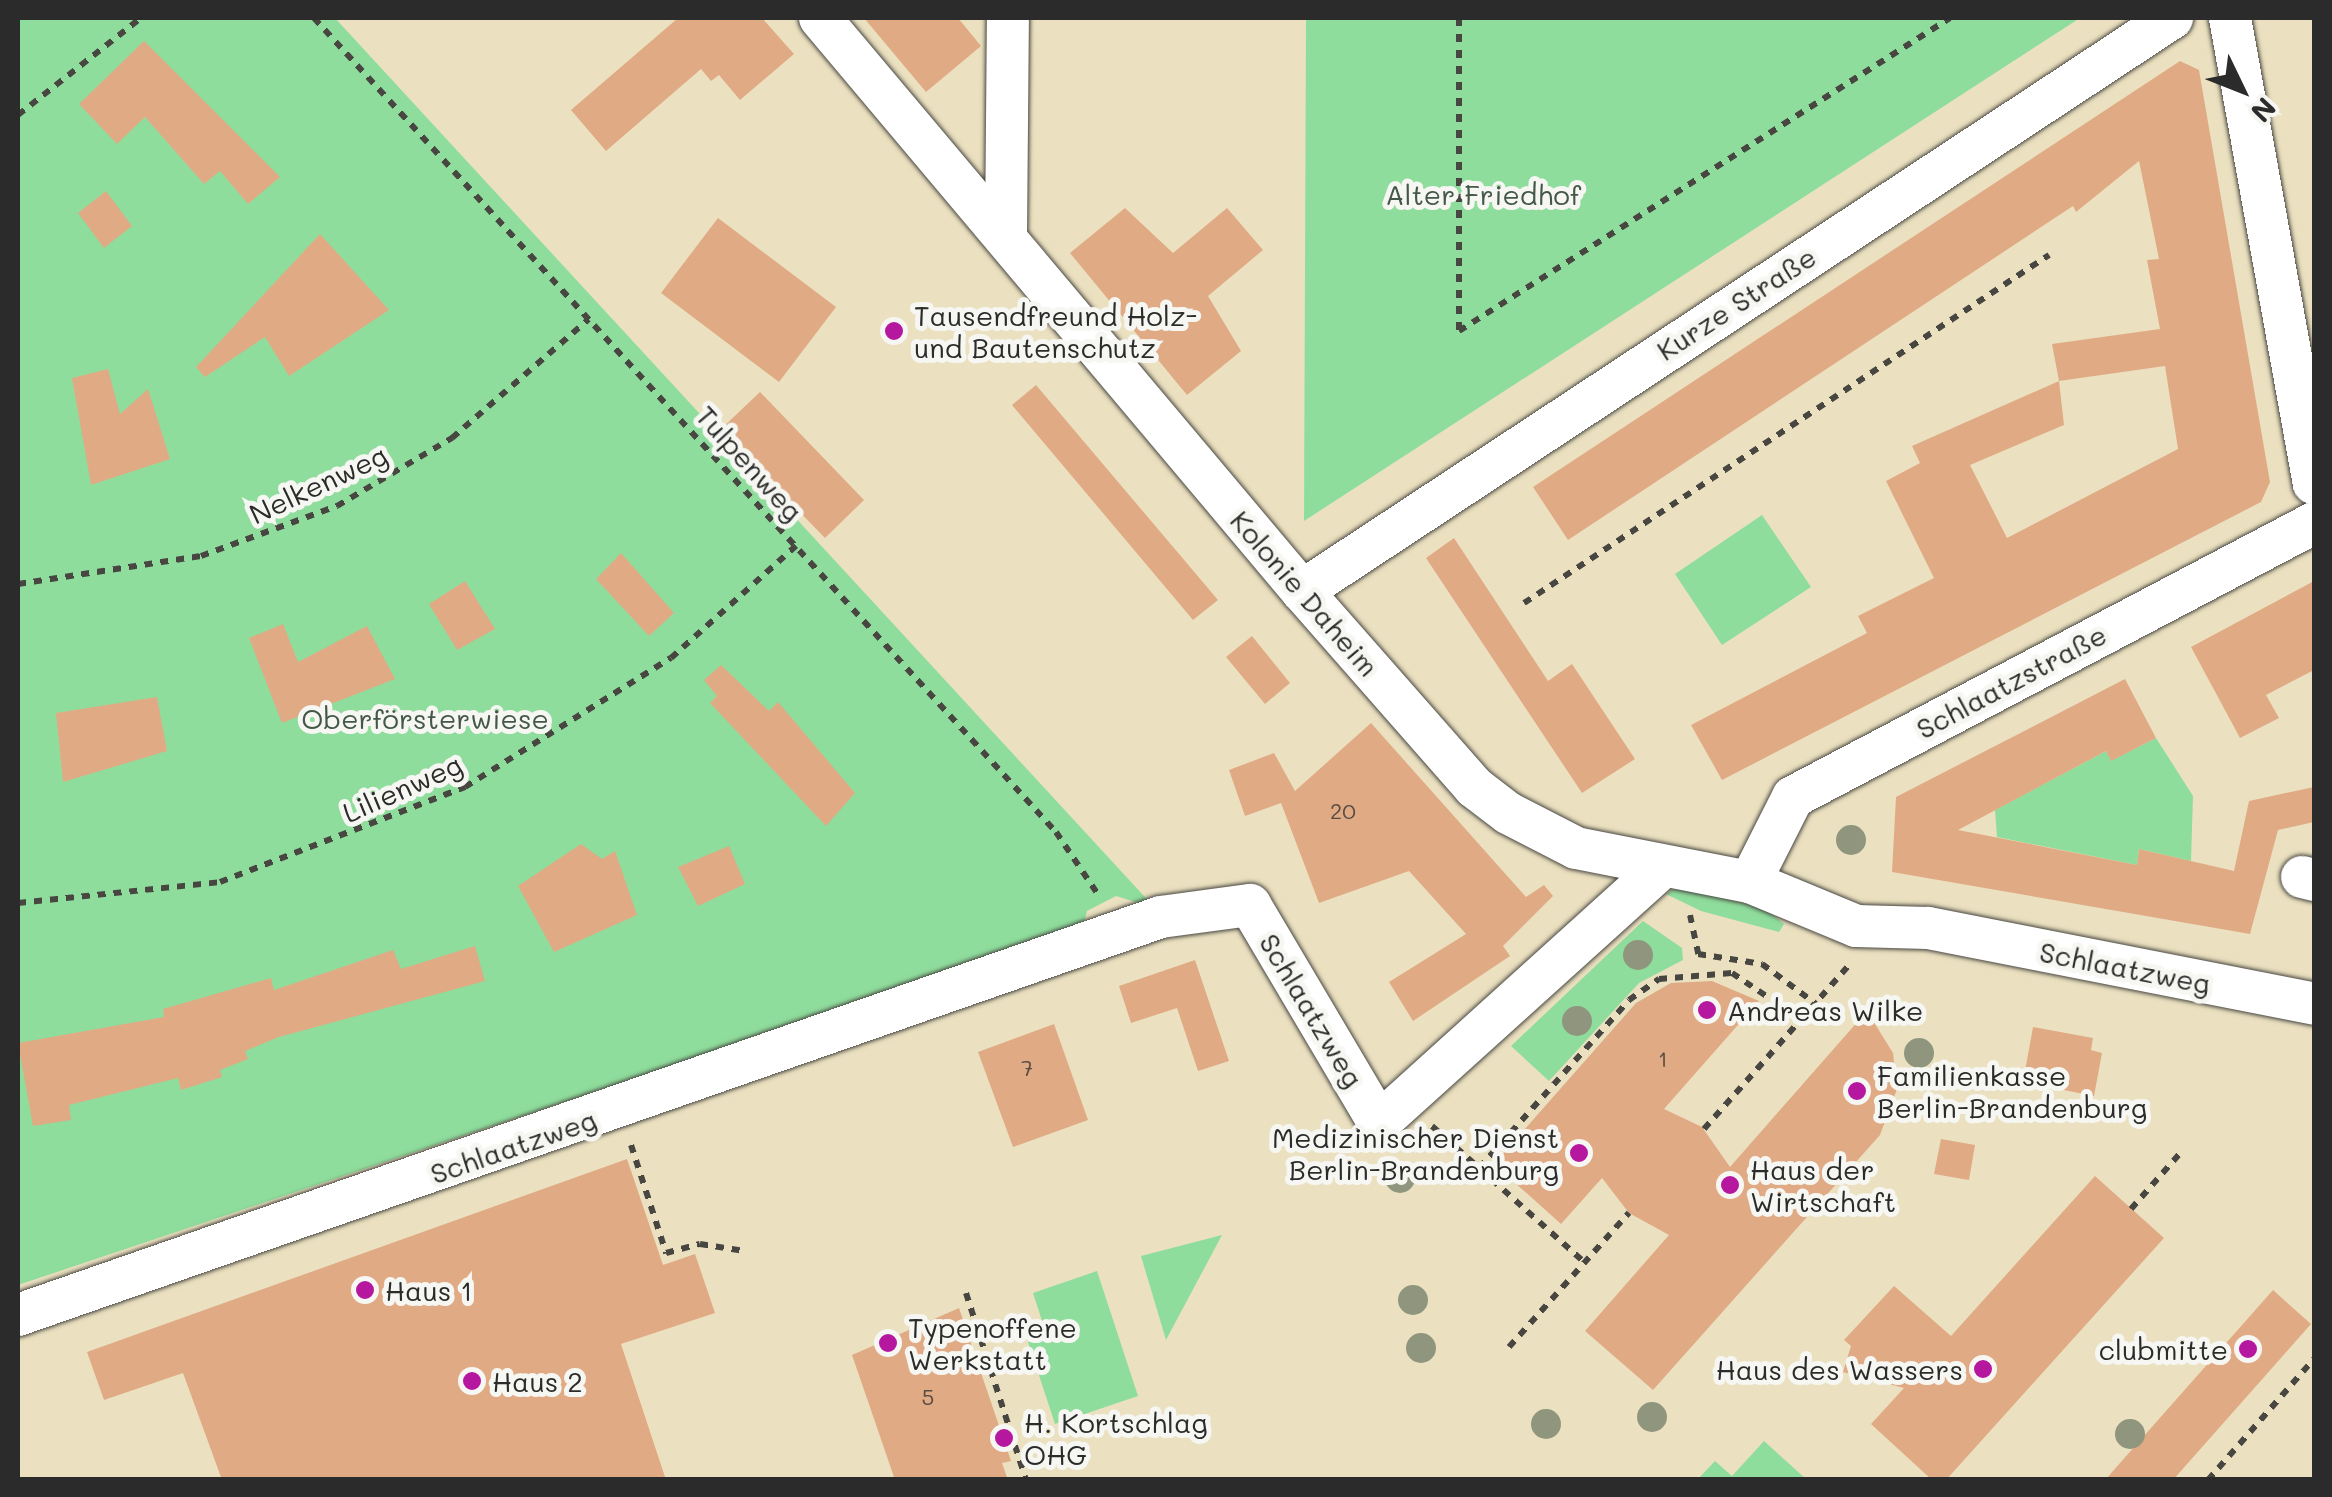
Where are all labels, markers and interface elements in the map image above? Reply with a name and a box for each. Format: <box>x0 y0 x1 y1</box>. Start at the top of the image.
north arrow <box>2192 40 2292 140</box>
text: N <box>2244 90 2284 131</box>
park label: Alter Friedhof <box>1385 177 1581 211</box>
street label: Kurze Straße <box>1650 239 1822 367</box>
place label: Tausendfreund Holz- und Bautenschutz <box>914 298 1197 364</box>
marker: Tausendfreund Holz- und Bautenschutz <box>883 320 905 342</box>
street label: Tulpenweg <box>690 398 810 528</box>
street label: Nelkenweg <box>244 437 392 531</box>
street label: Kolonie Daheim <box>1224 503 1386 683</box>
street label: Schlaatzstraße <box>1910 617 2112 745</box>
park label: Oberförsterwiese <box>301 701 549 735</box>
street label: Lilienweg <box>337 747 467 829</box>
house number: 20 <box>1330 798 1356 824</box>
street label: Schlaatzweg <box>1253 927 1371 1093</box>
street label: Schlaatzweg <box>2037 934 2213 1000</box>
place label: Andreas Wilke <box>1727 993 1923 1027</box>
marker: Andreas Wilke <box>1696 999 1718 1021</box>
house number: 1 <box>1658 1046 1668 1072</box>
house number: 7 <box>1021 1055 1033 1081</box>
place label: Familienkasse Berlin-Brandenburg <box>1877 1058 2147 1124</box>
marker: Familienkasse Berlin-Brandenburg <box>1846 1080 1868 1102</box>
street label: Schlaatzweg <box>426 1102 600 1190</box>
place label: Medizinischer Dienst Berlin-Brandenburg <box>1272 1120 1559 1186</box>
marker: Medizinischer Dienst Berlin-Brandenburg <box>1568 1142 1590 1164</box>
place label: Haus der Wirtschaft <box>1750 1152 1896 1218</box>
marker: Haus der Wirtschaft <box>1719 1174 1741 1196</box>
place label: Haus 1 <box>385 1273 473 1307</box>
marker: Haus 1 <box>354 1279 376 1301</box>
place label: Typenoffene Werkstatt <box>908 1310 1077 1376</box>
marker: Typenoffene Werkstatt <box>877 1332 899 1354</box>
place label: clubmitte <box>2099 1332 2228 1366</box>
marker: clubmitte <box>2237 1338 2259 1360</box>
place label: Haus des Wassers <box>1716 1352 1963 1386</box>
marker: Haus des Wassers <box>1972 1358 1994 1380</box>
place label: Haus 2 <box>492 1364 583 1398</box>
marker: Haus 2 <box>461 1370 483 1392</box>
house number: 5 <box>922 1384 934 1410</box>
place label: H. Kortschlag OHG <box>1024 1405 1208 1471</box>
marker: H. Kortschlag OHG <box>993 1427 1015 1449</box>

